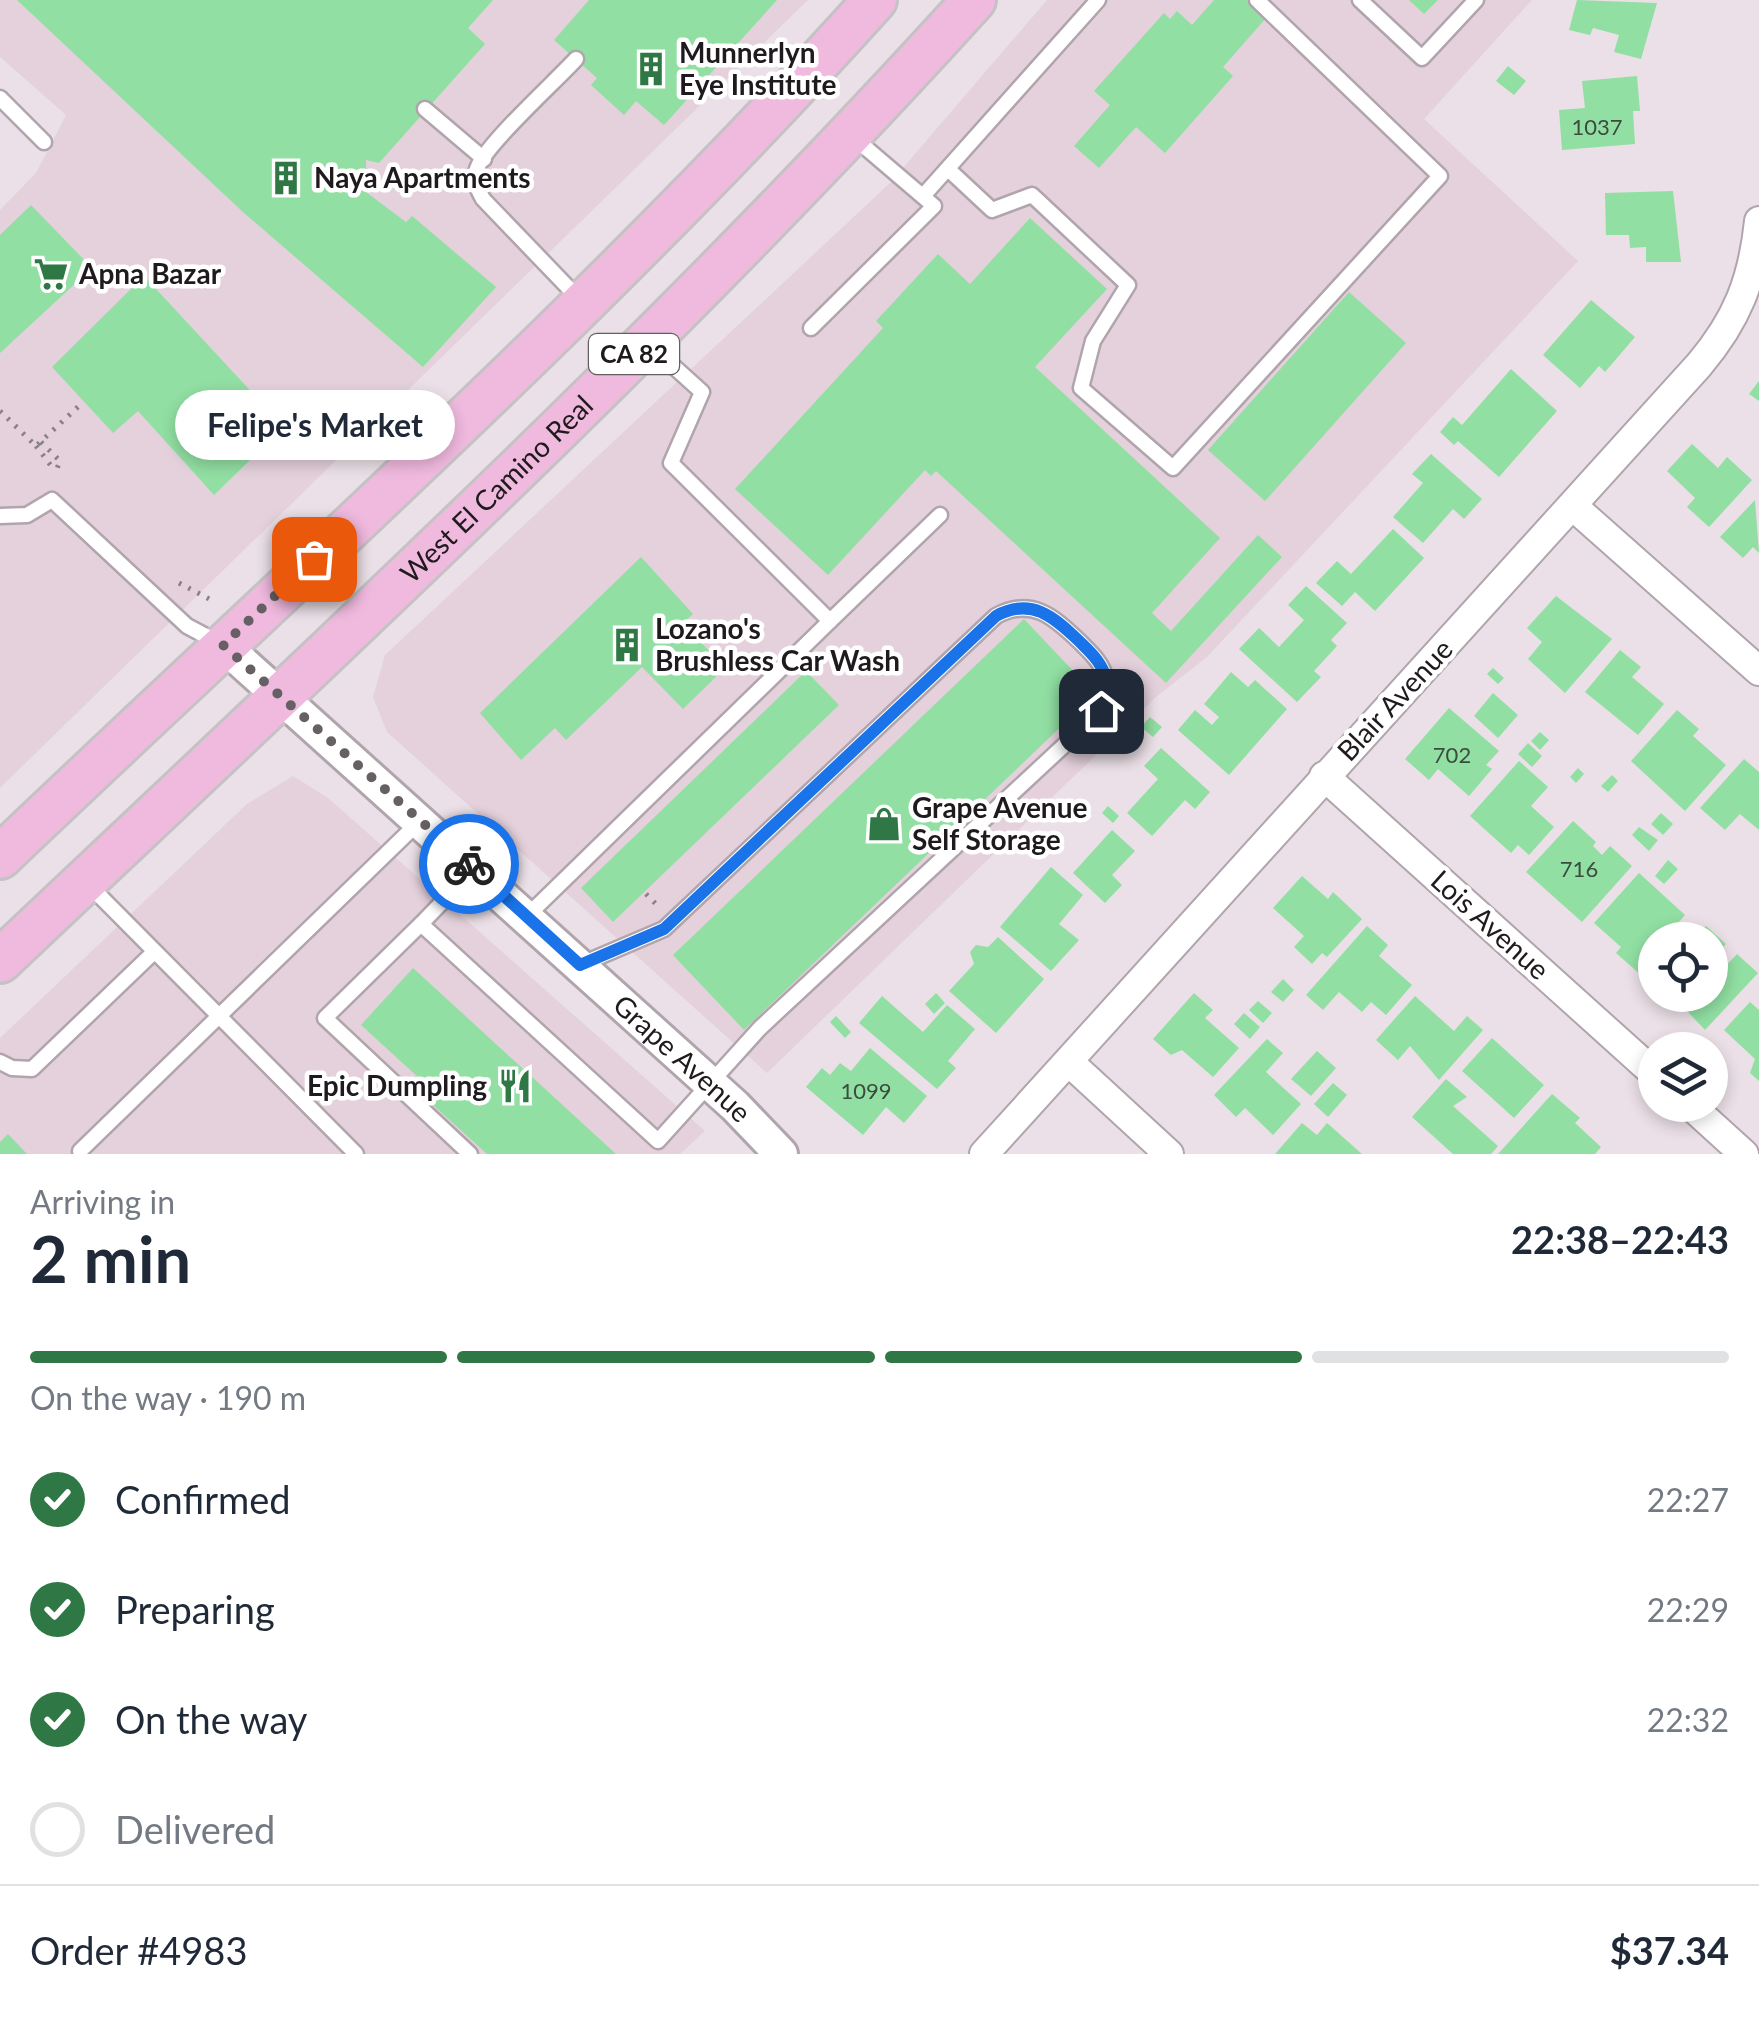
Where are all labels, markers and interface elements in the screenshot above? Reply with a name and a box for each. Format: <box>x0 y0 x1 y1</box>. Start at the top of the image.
place label: Munnerlyn Eye Institute <box>679 35 836 101</box>
building icon: Munnerlyn Eye Institute <box>632 50 670 88</box>
house number: 1037 <box>1571 113 1623 140</box>
building icon: Naya Apartments <box>267 159 305 197</box>
place label: Naya Apartments <box>314 160 531 194</box>
supermarket icon: Apna Bazar <box>32 255 70 293</box>
place label: Apna Bazar <box>78 256 222 290</box>
road number: CA 82 <box>589 334 679 374</box>
street label: West El Camino Real <box>393 388 599 589</box>
callout: Felipe's Market <box>174 389 454 459</box>
text: Felipe's Market <box>207 405 423 444</box>
pin <box>272 517 357 602</box>
icon: bag <box>287 532 342 587</box>
place label: Lozano's Brushless Car Wash <box>655 611 900 677</box>
building icon: Lozano's Brushless Car Wash <box>608 626 646 664</box>
street label: Blair Avenue <box>1329 632 1459 767</box>
pin <box>1059 669 1144 754</box>
icon: home <box>1074 684 1129 739</box>
house number: 702 <box>1433 741 1471 768</box>
place label: Grape Avenue Self Storage <box>912 790 1087 856</box>
shop icon: Grape Avenue Self Storage <box>865 805 903 843</box>
courier <box>419 814 519 914</box>
icon: bike <box>442 837 497 892</box>
house number: 716 <box>1560 855 1598 882</box>
street label: Lois Avenue <box>1425 862 1557 986</box>
map controls <box>1638 922 1728 1122</box>
button: locate <box>1638 922 1728 1012</box>
street label: Grape Avenue <box>607 987 759 1129</box>
button: layers <box>1638 1032 1728 1122</box>
restaurant icon: Epic Dumpling <box>496 1067 534 1105</box>
place label: Epic Dumpling <box>307 1068 487 1102</box>
house number: 1099 <box>840 1077 892 1104</box>
text: Arriving in <box>30 1182 175 1221</box>
text: 22:38–22:43 <box>1511 1216 1729 1262</box>
text: 2 min <box>30 1219 191 1297</box>
text: On the way · 190 m <box>30 1378 306 1417</box>
icon: check <box>30 1472 85 1527</box>
text: Confirmed <box>115 1476 291 1522</box>
text: 22:27 <box>1647 1480 1729 1519</box>
icon: check <box>30 1582 85 1637</box>
text: Preparing <box>115 1586 275 1632</box>
text: 22:29 <box>1647 1590 1729 1629</box>
icon: check <box>30 1692 85 1747</box>
text: On the way <box>115 1696 307 1742</box>
text: 22:32 <box>1647 1700 1729 1739</box>
text: Delivered <box>115 1806 275 1852</box>
text: Order #4983 <box>30 1927 247 1973</box>
text: $37.34 <box>1610 1927 1729 1973</box>

